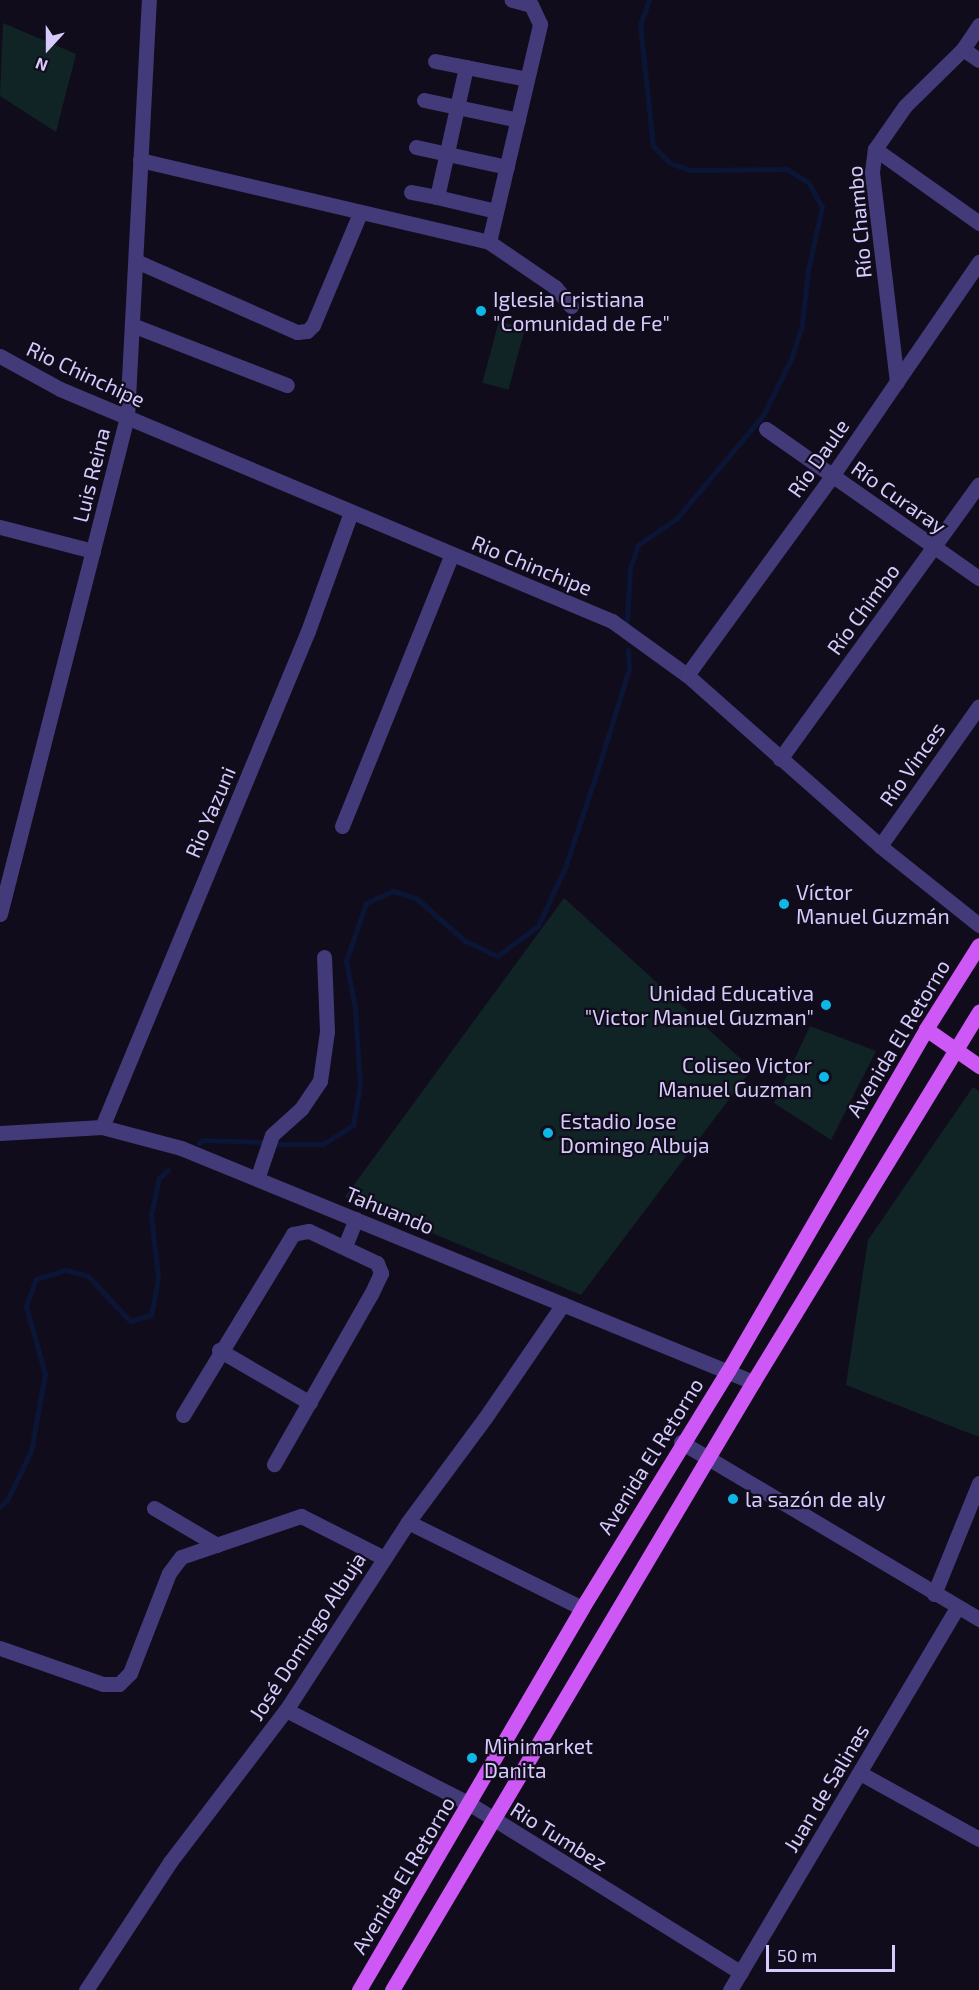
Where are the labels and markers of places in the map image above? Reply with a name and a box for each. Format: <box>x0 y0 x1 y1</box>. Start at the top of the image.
place label: Iglesia Cristiana "Comunidad de Fe" <box>493 286 670 336</box>
marker: Iglesia Cristiana "Comunidad de Fe" <box>474 304 488 318</box>
place label: Víctor Manuel Guzmán <box>796 879 950 929</box>
marker: Víctor Manuel Guzmán <box>777 897 791 911</box>
place label: Unidad Educativa "Victor Manuel Guzman" <box>584 980 814 1030</box>
marker: Unidad Educativa "Victor Manuel Guzman" <box>819 998 833 1012</box>
place label: Coliseo Victor Manuel Guzman <box>658 1052 812 1102</box>
marker: Coliseo Victor Manuel Guzman <box>817 1070 831 1084</box>
place label: Estadio Jose Domingo Albuja <box>560 1108 710 1158</box>
marker: Estadio Jose Domingo Albuja <box>541 1126 555 1140</box>
place label: la sazón de aly <box>745 1486 886 1512</box>
marker: la sazón de aly <box>726 1492 740 1506</box>
place label: Minimarket Danita <box>484 1733 593 1783</box>
marker: Minimarket Danita <box>465 1751 479 1765</box>

